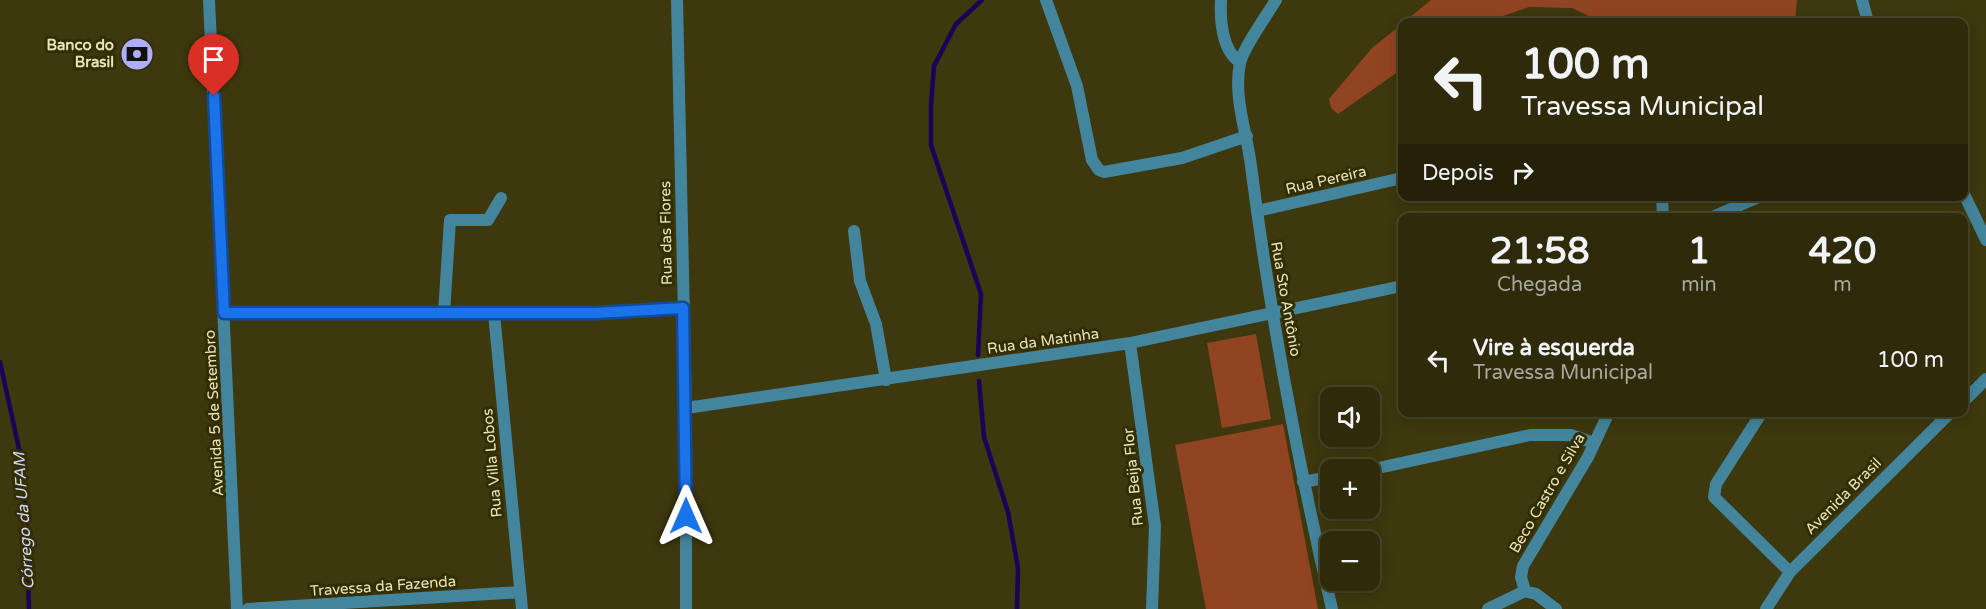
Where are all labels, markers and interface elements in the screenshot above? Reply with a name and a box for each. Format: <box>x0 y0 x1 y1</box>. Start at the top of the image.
pin <box>188 34 239 96</box>
place label: Banco do Brasil <box>46 36 114 71</box>
bank icon: Banco do Brasil <box>119 36 155 72</box>
text: 100 m <box>1521 39 1650 90</box>
icon: left <box>1422 42 1500 120</box>
icon: arrive <box>197 43 230 76</box>
text: Travessa Municipal <box>1521 90 1764 123</box>
icon: right <box>1506 156 1539 189</box>
text: Depois <box>1422 160 1494 186</box>
street label: Rua Pereira <box>1284 162 1368 198</box>
street label: Rua das Flores <box>656 181 676 285</box>
text: 21:58 <box>1490 230 1590 273</box>
text: 1 <box>1688 230 1710 273</box>
text: 420 <box>1808 230 1876 273</box>
street label: Rua Sto Antônio <box>1267 240 1305 358</box>
text: Chegada <box>1497 273 1582 297</box>
text: min <box>1681 273 1717 297</box>
text: m <box>1833 273 1852 297</box>
street label: Rua da Matinha <box>986 324 1100 358</box>
street label: Avenida 5 de Setembro <box>201 329 227 497</box>
text: Vire à esquerda <box>1473 335 1635 361</box>
icon: left <box>1422 344 1455 377</box>
text: 100 m <box>1877 347 1944 373</box>
text: Travessa Municipal <box>1473 361 1653 385</box>
map controls <box>1320 387 1380 591</box>
button: sound <box>1320 387 1380 447</box>
street label: Rua Villa Lobos <box>478 408 506 518</box>
street label: Rua Beija Flor <box>1119 427 1147 527</box>
street label: Beco Castro e Silva <box>1505 430 1589 556</box>
water label: Córrego da UFAM <box>9 450 39 590</box>
street label: Avenida Brasil <box>1801 454 1885 538</box>
button: + <box>1320 459 1380 519</box>
position arrow <box>654 484 718 548</box>
button: − <box>1320 531 1380 591</box>
street label: Travessa da Fazenda <box>309 572 457 600</box>

